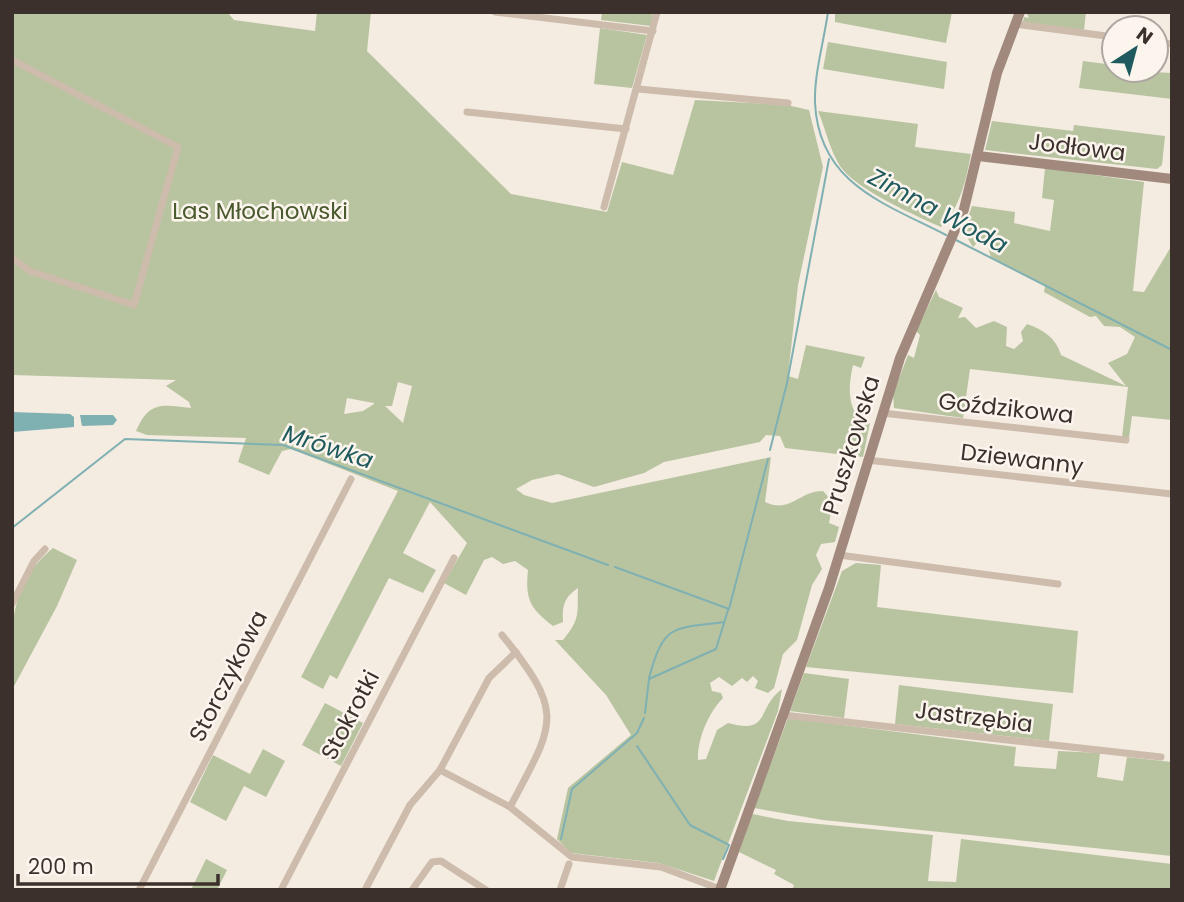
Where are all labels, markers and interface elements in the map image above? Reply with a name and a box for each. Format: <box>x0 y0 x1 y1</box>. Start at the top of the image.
north arrow <box>1100 14 1170 84</box>
text: N <box>1131 21 1158 51</box>
street label: Jodłowa <box>1027 125 1127 169</box>
water label: Zimna Woda <box>862 159 1014 261</box>
park label: Las Młochowski <box>172 195 348 227</box>
street label: Pruszkowska <box>815 372 887 518</box>
street label: Goździkowa <box>937 385 1075 431</box>
water label: Mrówka <box>279 416 378 477</box>
street label: Dziewanny <box>959 436 1085 482</box>
street label: Storczykowa <box>181 605 275 747</box>
street label: Stokrotki <box>313 664 387 766</box>
street label: Jastrzębia <box>913 694 1035 740</box>
scale bar <box>18 842 217 886</box>
text: 200 m <box>28 852 94 881</box>

